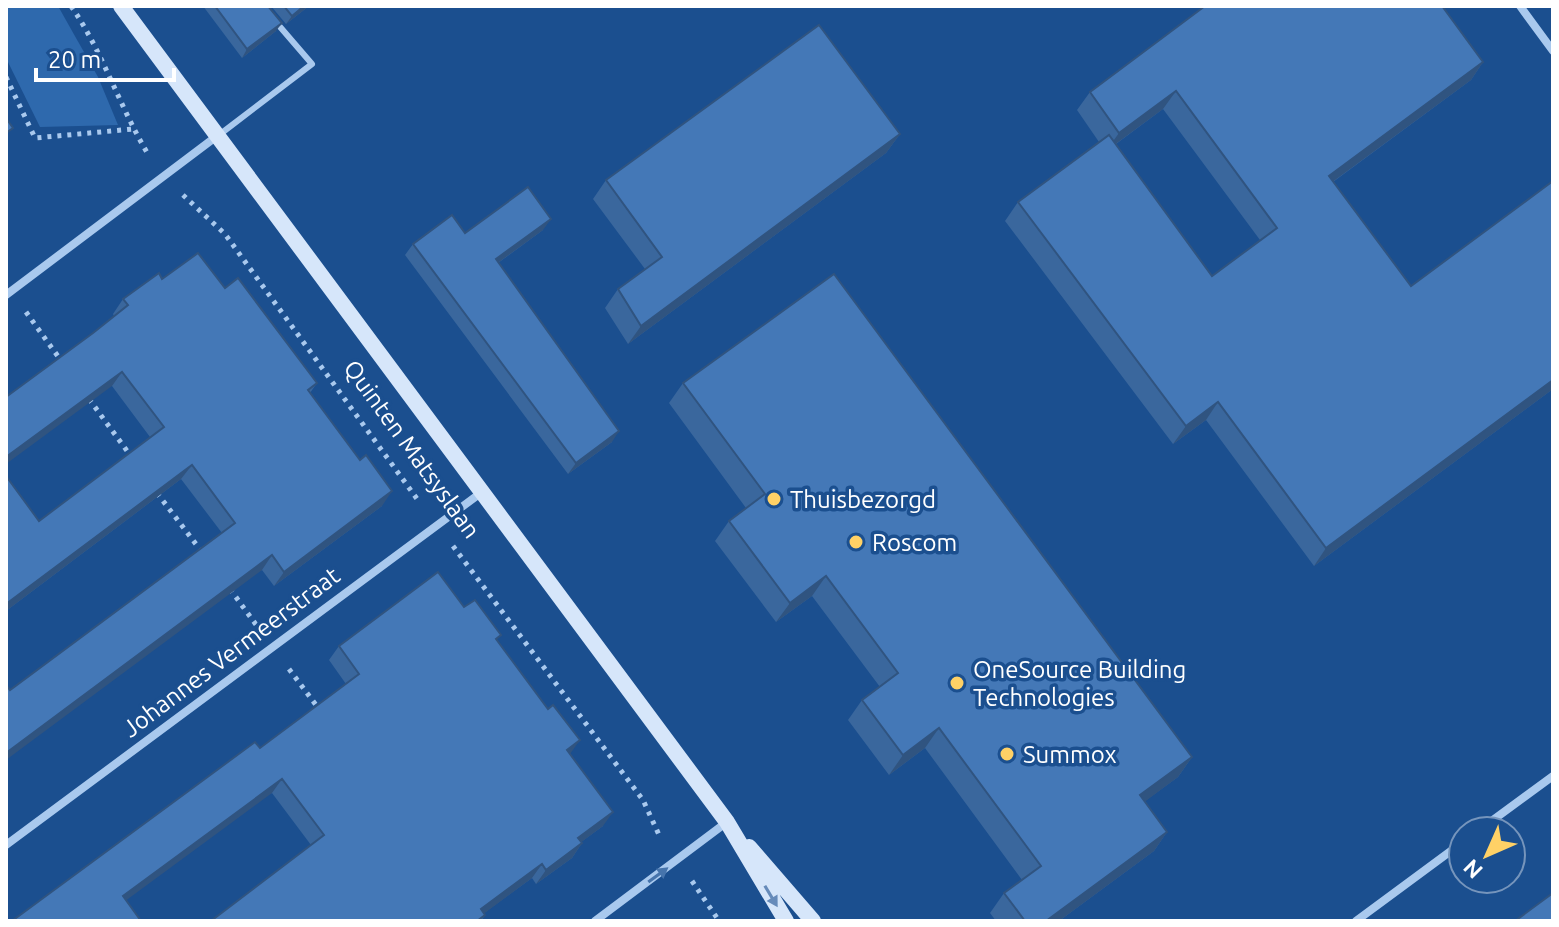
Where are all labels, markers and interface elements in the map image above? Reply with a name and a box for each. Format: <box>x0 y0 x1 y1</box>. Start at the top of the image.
scale bar <box>36 32 174 82</box>
text: 20 m <box>48 46 101 73</box>
street label: Quinten Matsyslaan <box>338 355 486 543</box>
place label: Thuisbezorgd <box>790 486 936 513</box>
marker: Thuisbezorgd <box>765 490 783 508</box>
place label: Roscom <box>872 529 957 556</box>
marker: Roscom <box>847 533 865 551</box>
street label: Johannes Vermeerstraat <box>117 561 345 742</box>
place label: OneSource Building Technologies <box>973 656 1186 711</box>
marker: OneSource Building Technologies <box>948 674 966 692</box>
place label: Summox <box>1023 741 1117 768</box>
marker: Summox <box>998 745 1016 763</box>
north arrow <box>1447 815 1527 895</box>
text: N <box>1458 855 1487 884</box>
one-way arrow <box>647 867 668 883</box>
one-way arrow <box>763 885 777 907</box>

